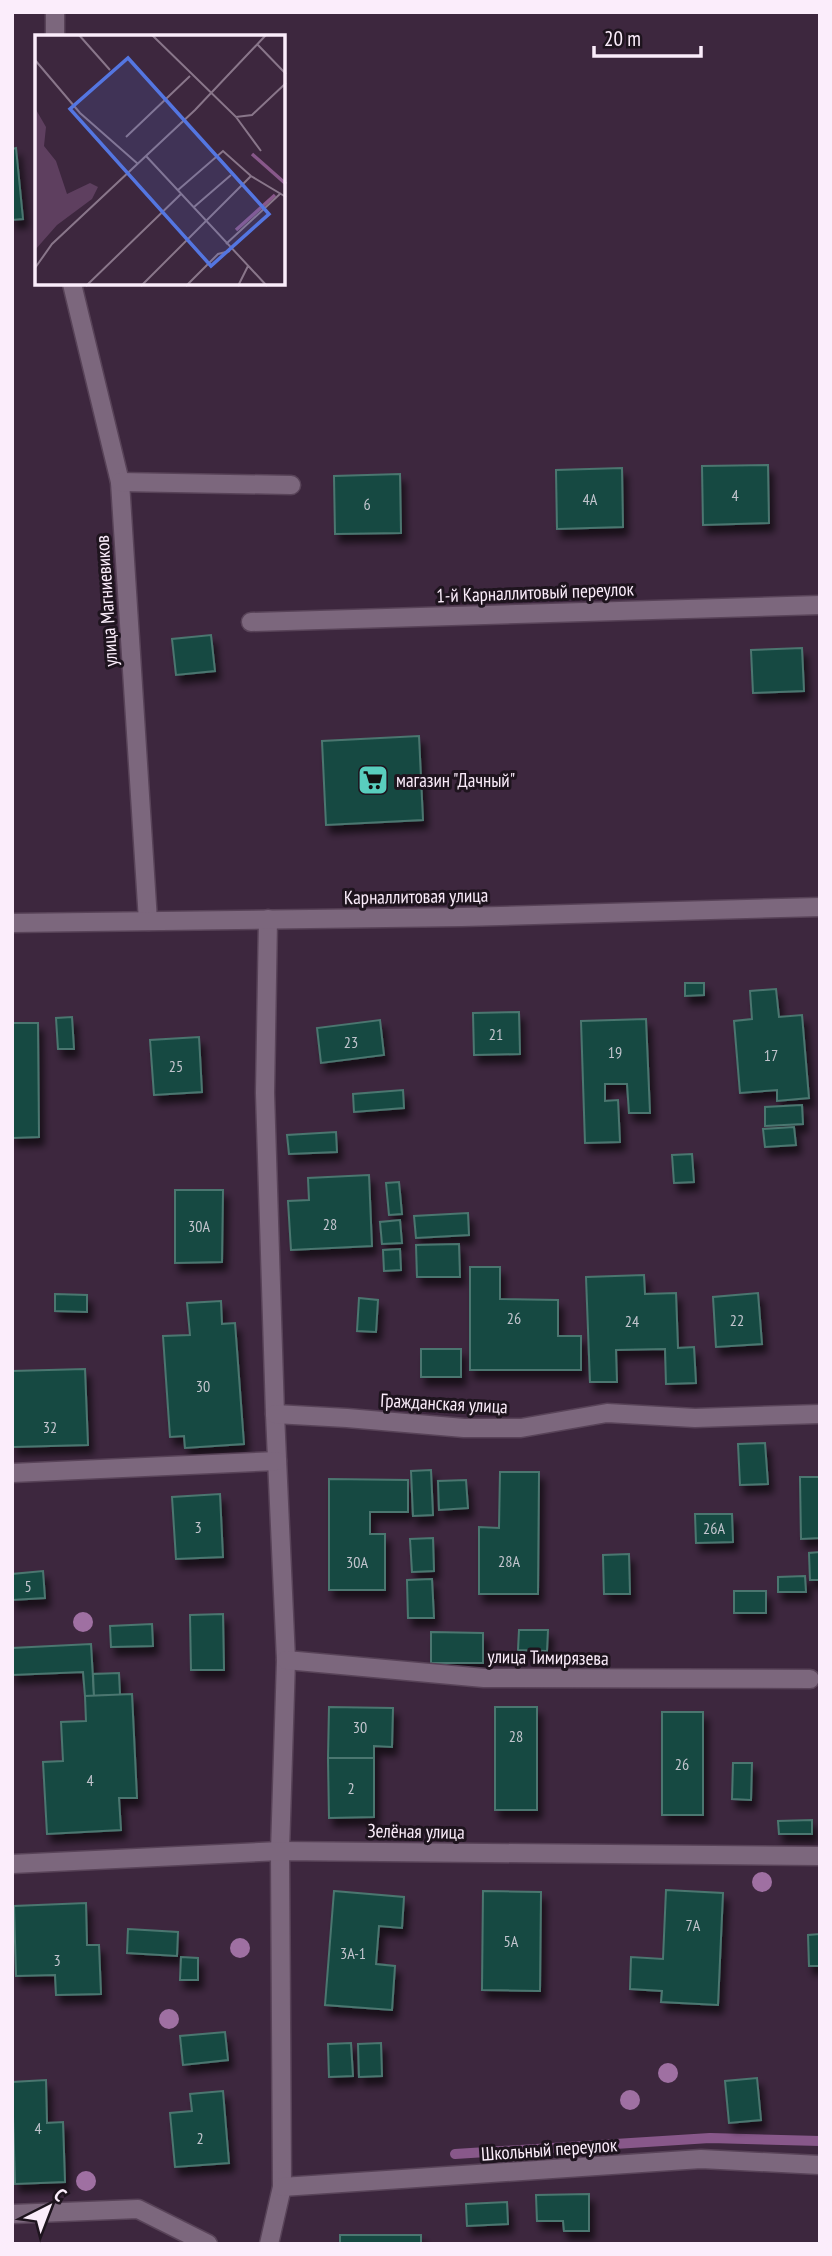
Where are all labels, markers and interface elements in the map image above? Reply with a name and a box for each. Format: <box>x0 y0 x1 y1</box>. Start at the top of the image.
scale bar <box>594 14 701 58</box>
text: 20 m <box>604 25 641 52</box>
inset map <box>35 35 285 285</box>
house number: 4 <box>731 485 739 505</box>
house number: 4А <box>583 489 598 509</box>
house number: 6 <box>363 494 371 514</box>
street label: улица Магниевиков <box>89 534 123 668</box>
street label: 1-й Карналлитовый переулок <box>436 577 635 607</box>
supermarket icon: магазин "Дачный" <box>356 763 390 797</box>
place label: магазин "Дачный" <box>396 768 515 792</box>
street label: Карналлитовая улица <box>344 883 488 909</box>
house number: 21 <box>489 1024 503 1044</box>
house number: 23 <box>344 1032 358 1052</box>
house number: 19 <box>608 1042 622 1062</box>
house number: 17 <box>764 1045 778 1065</box>
house number: 25 <box>169 1056 183 1076</box>
house number: 28 <box>323 1214 337 1234</box>
house number: 30А <box>188 1216 210 1236</box>
house number: 26 <box>507 1308 521 1328</box>
house number: 22 <box>730 1310 744 1330</box>
house number: 24 <box>625 1311 639 1331</box>
house number: 30 <box>196 1376 210 1396</box>
street label: Гражданская улица <box>380 1388 508 1418</box>
house number: 32 <box>43 1417 57 1437</box>
house number: 3 <box>194 1517 202 1537</box>
house number: 26А <box>703 1518 725 1538</box>
house number: 28А <box>498 1551 520 1571</box>
house number: 30А <box>346 1552 368 1572</box>
house number: 5 <box>24 1576 32 1596</box>
street label: улица Тимирязева <box>487 1644 609 1670</box>
house number: 30 <box>353 1717 367 1737</box>
house number: 28 <box>509 1726 523 1746</box>
house number: 26 <box>675 1754 689 1774</box>
house number: 4 <box>86 1770 94 1790</box>
house number: 2 <box>347 1778 355 1798</box>
street label: Зелёная улица <box>367 1818 465 1844</box>
house number: 7А <box>686 1915 701 1935</box>
house number: 5А <box>504 1931 519 1951</box>
house number: 3А-1 <box>340 1943 366 1963</box>
house number: 3 <box>53 1950 61 1970</box>
house number: 4 <box>34 2118 42 2138</box>
house number: 2 <box>196 2128 204 2148</box>
street label: Школьный переулок <box>480 2132 619 2166</box>
north arrow <box>14 2172 84 2242</box>
text: С <box>49 2183 72 2206</box>

